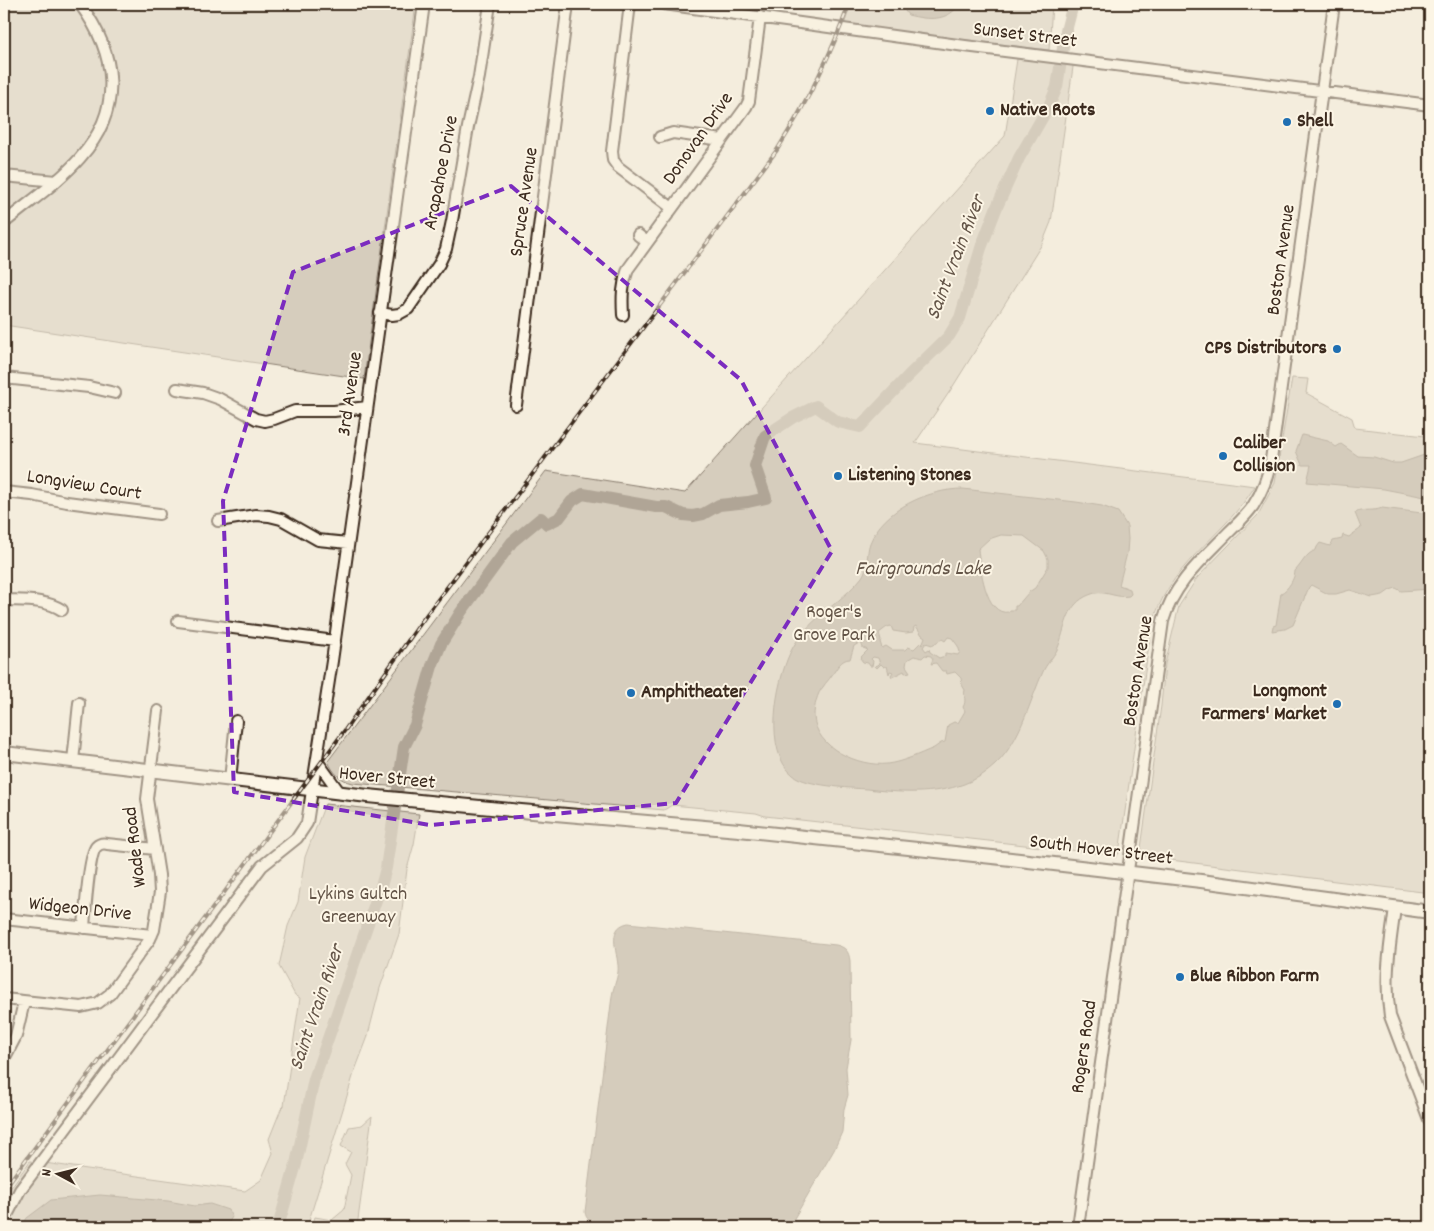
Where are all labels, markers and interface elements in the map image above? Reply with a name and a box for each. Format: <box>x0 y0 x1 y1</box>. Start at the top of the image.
street label: Sunset Street <box>971 16 1079 56</box>
street label: Donovan Drive <box>657 87 741 191</box>
place label: Native Roots <box>1000 97 1095 125</box>
marker: Native Roots <box>984 105 996 117</box>
place label: Shell <box>1297 108 1334 136</box>
street label: Arapahoe Drive <box>417 113 467 233</box>
marker: Shell <box>1281 116 1293 128</box>
street label: Spruce Avenue <box>503 145 547 259</box>
water label: Saint Vrain River <box>919 189 995 325</box>
street label: Boston Avenue <box>1260 203 1304 317</box>
place label: CPS Distributors <box>1204 335 1327 363</box>
marker: CPS Distributors <box>1331 343 1343 355</box>
street label: 3rd Avenue <box>331 350 371 438</box>
place label: Caliber Collision <box>1233 430 1295 481</box>
marker: Caliber Collision <box>1217 450 1229 462</box>
place label: Listening Stones <box>848 462 971 490</box>
street label: Longview Court <box>25 463 143 509</box>
marker: Listening Stones <box>832 470 844 482</box>
water label: Fairgrounds Lake <box>855 555 993 585</box>
park label: Roger's Grove Park <box>793 599 875 650</box>
street label: Boston Avenue <box>1116 613 1162 728</box>
place label: Longmont Farmers' Market <box>1201 678 1328 729</box>
place label: Amphitheater <box>641 679 747 707</box>
marker: Amphitheater <box>625 687 637 699</box>
marker: Longmont Farmers' Market <box>1331 698 1343 710</box>
street label: Hover Street <box>337 760 437 798</box>
street label: Wade Road <box>117 805 155 889</box>
street label: South Hover Street <box>1028 828 1174 874</box>
park label: Lykins Gultch Greenway <box>309 881 407 932</box>
street label: Widgeon Drive <box>27 891 133 929</box>
water label: Saint Vrain River <box>282 939 354 1075</box>
place label: Blue Ribbon Farm <box>1190 963 1319 991</box>
marker: Blue Ribbon Farm <box>1174 971 1186 983</box>
street label: Rogers Road <box>1065 998 1105 1096</box>
north arrow <box>32 1148 82 1198</box>
text: N <box>37 1168 57 1177</box>

